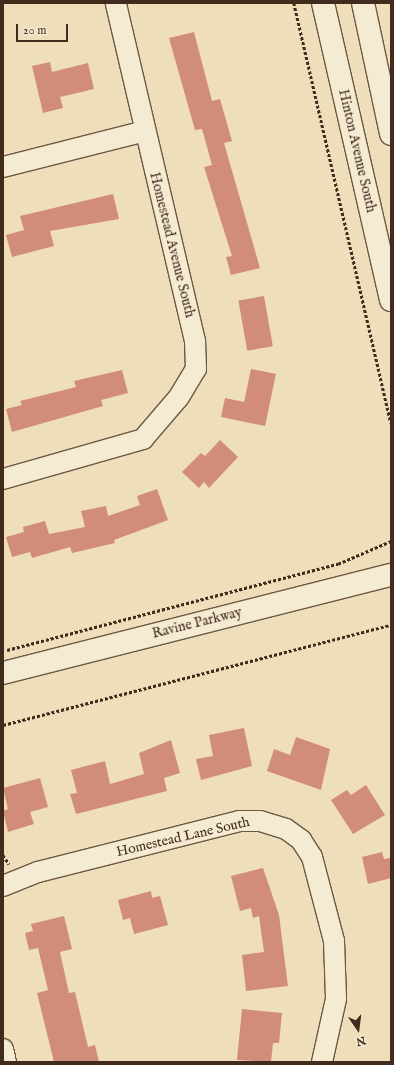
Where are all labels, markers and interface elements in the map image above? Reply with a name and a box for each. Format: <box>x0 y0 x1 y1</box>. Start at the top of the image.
scale bar <box>18 16 70 42</box>
text: 20 m <box>23 23 46 38</box>
street label: Hinton Avenue South <box>335 88 379 214</box>
street label: Homestead Avenue South <box>146 171 198 319</box>
street label: Ravine Parkway <box>150 604 244 642</box>
street label: Homestead Lane South <box>115 813 251 861</box>
north arrow <box>338 1009 378 1049</box>
text: N <box>355 1033 367 1049</box>

